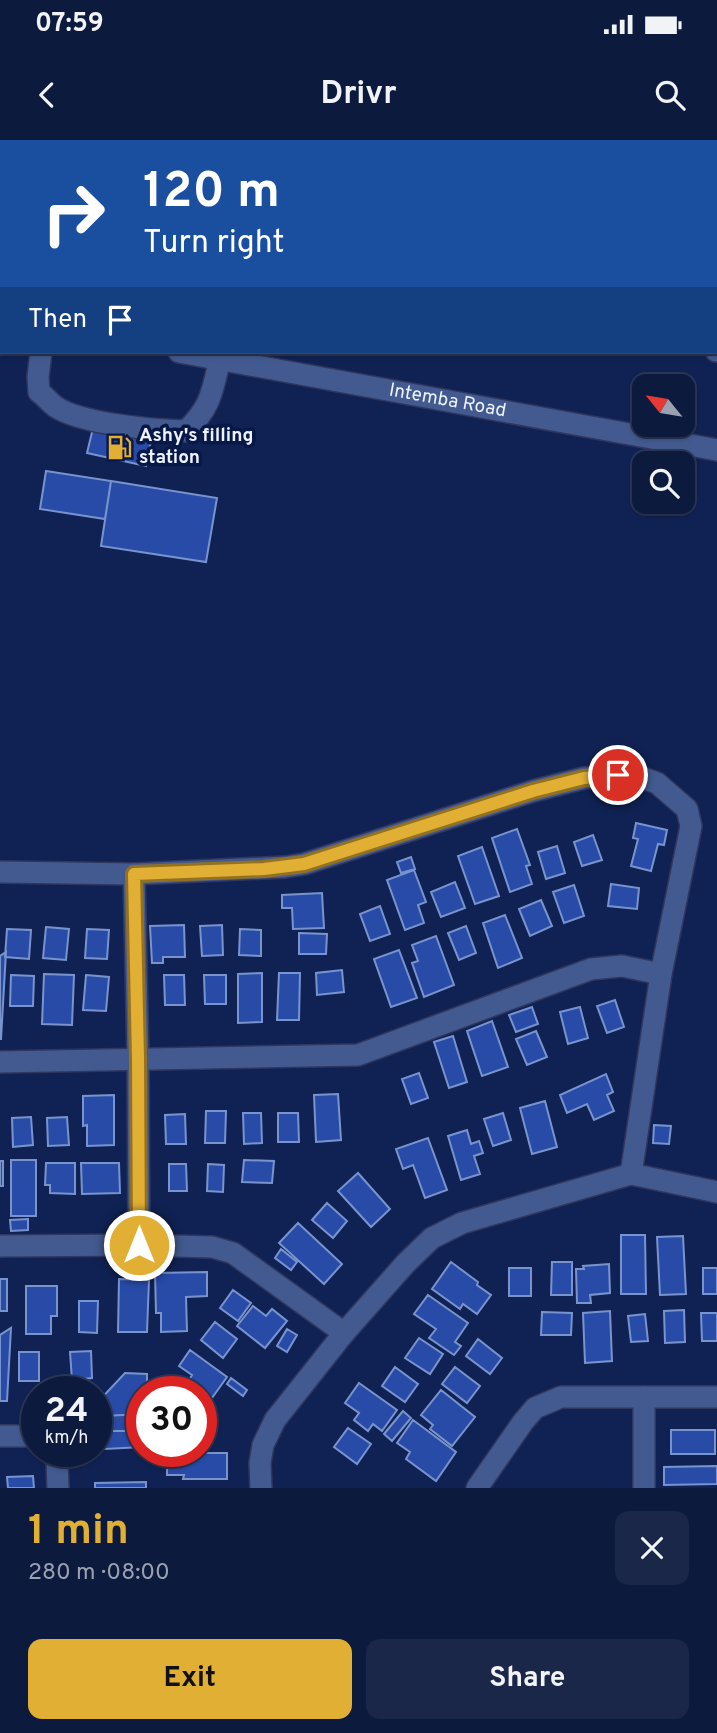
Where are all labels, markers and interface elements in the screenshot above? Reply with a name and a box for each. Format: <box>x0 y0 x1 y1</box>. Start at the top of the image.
text: 07:59 <box>35 8 104 41</box>
text: Drivr <box>320 75 397 115</box>
icon: back <box>28 76 66 114</box>
icon: search <box>651 76 689 114</box>
text: 120 m <box>143 163 280 225</box>
icon: right <box>28 168 119 259</box>
text: Turn right <box>143 224 285 264</box>
icon: arrive <box>101 301 139 339</box>
text: Then <box>28 304 87 337</box>
north arrow <box>632 374 695 438</box>
map controls <box>632 374 695 514</box>
street label: Intemba Road <box>387 378 508 423</box>
place label: Ashy's filling station <box>139 424 253 470</box>
fuel station icon: Ashy's filling station <box>105 433 133 461</box>
button: search <box>632 451 695 514</box>
pin <box>588 745 648 805</box>
icon: arrive <box>599 756 637 794</box>
position arrow <box>102 1208 176 1282</box>
speed limit sign: 30 <box>126 1376 217 1467</box>
text: 24 <box>45 1390 88 1434</box>
text: km/h <box>45 1427 88 1450</box>
text: 1 min <box>28 1506 129 1559</box>
button: close <box>615 1511 689 1585</box>
text: 280 m · 08:00 <box>28 1559 170 1588</box>
button: Exit <box>28 1639 352 1719</box>
button: Share <box>366 1639 689 1719</box>

